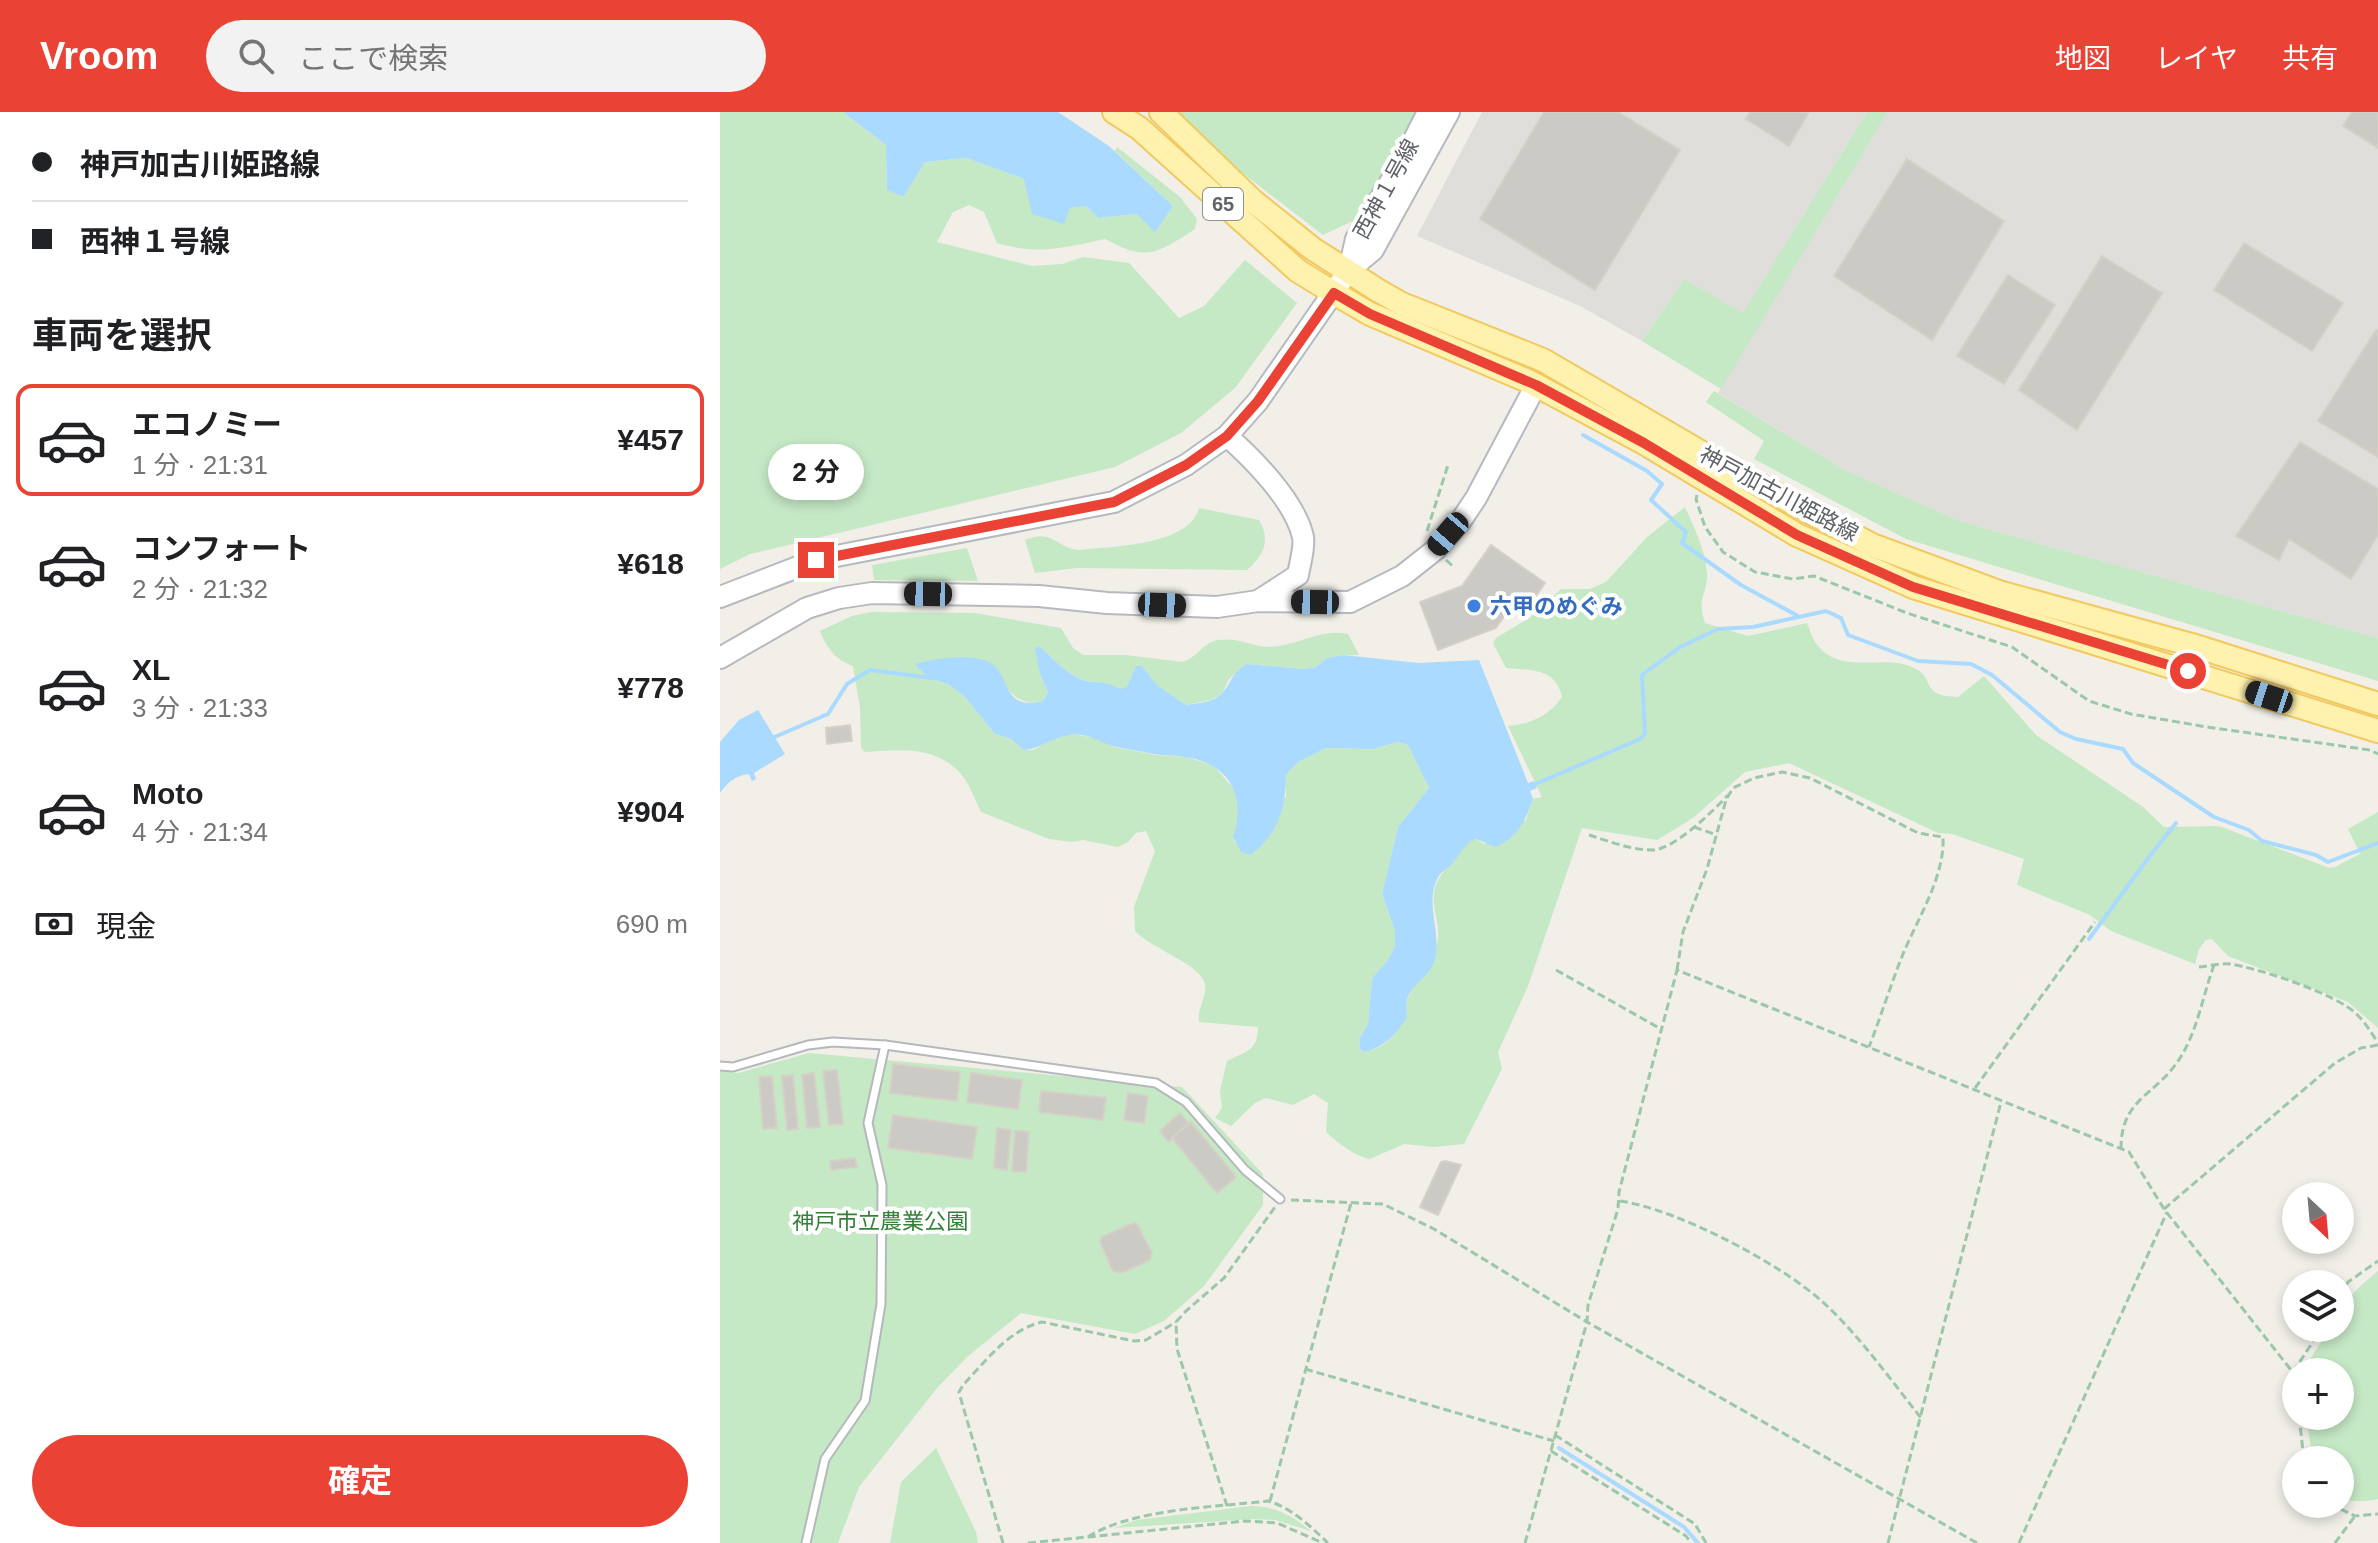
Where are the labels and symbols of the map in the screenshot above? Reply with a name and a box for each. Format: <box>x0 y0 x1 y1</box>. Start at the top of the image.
street label: 西神１号線 <box>1348 135 1424 243</box>
road number: 65 <box>1203 188 1243 220</box>
street label: 神戸加古川姫路線 <box>1695 442 1863 546</box>
callout: 2 分 <box>768 444 864 500</box>
car <box>1423 508 1473 560</box>
route end <box>798 542 834 578</box>
car <box>904 582 952 606</box>
car <box>1291 590 1339 614</box>
car <box>1138 592 1186 618</box>
place label: 六甲のめぐみ <box>1490 594 1623 619</box>
marker: 六甲のめぐみ <box>1465 597 1483 615</box>
route start <box>2170 653 2206 689</box>
car <box>2242 678 2296 716</box>
north arrow <box>2282 1182 2354 1254</box>
park label: 神戸市立農業公園 <box>792 1209 968 1234</box>

